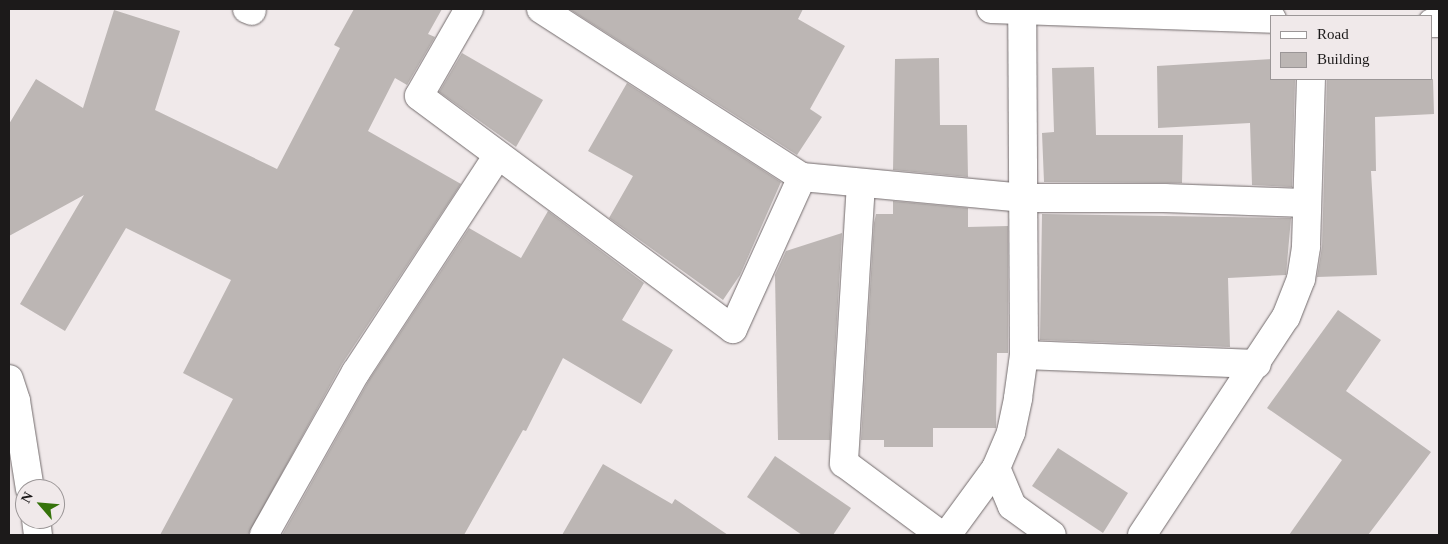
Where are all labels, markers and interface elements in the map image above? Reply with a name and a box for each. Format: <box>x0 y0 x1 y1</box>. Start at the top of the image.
legend <box>1270 15 1433 80</box>
text: Road <box>1317 26 1349 42</box>
text: Building <box>1317 51 1370 67</box>
north arrow <box>15 479 65 529</box>
text: N <box>18 490 36 505</box>

